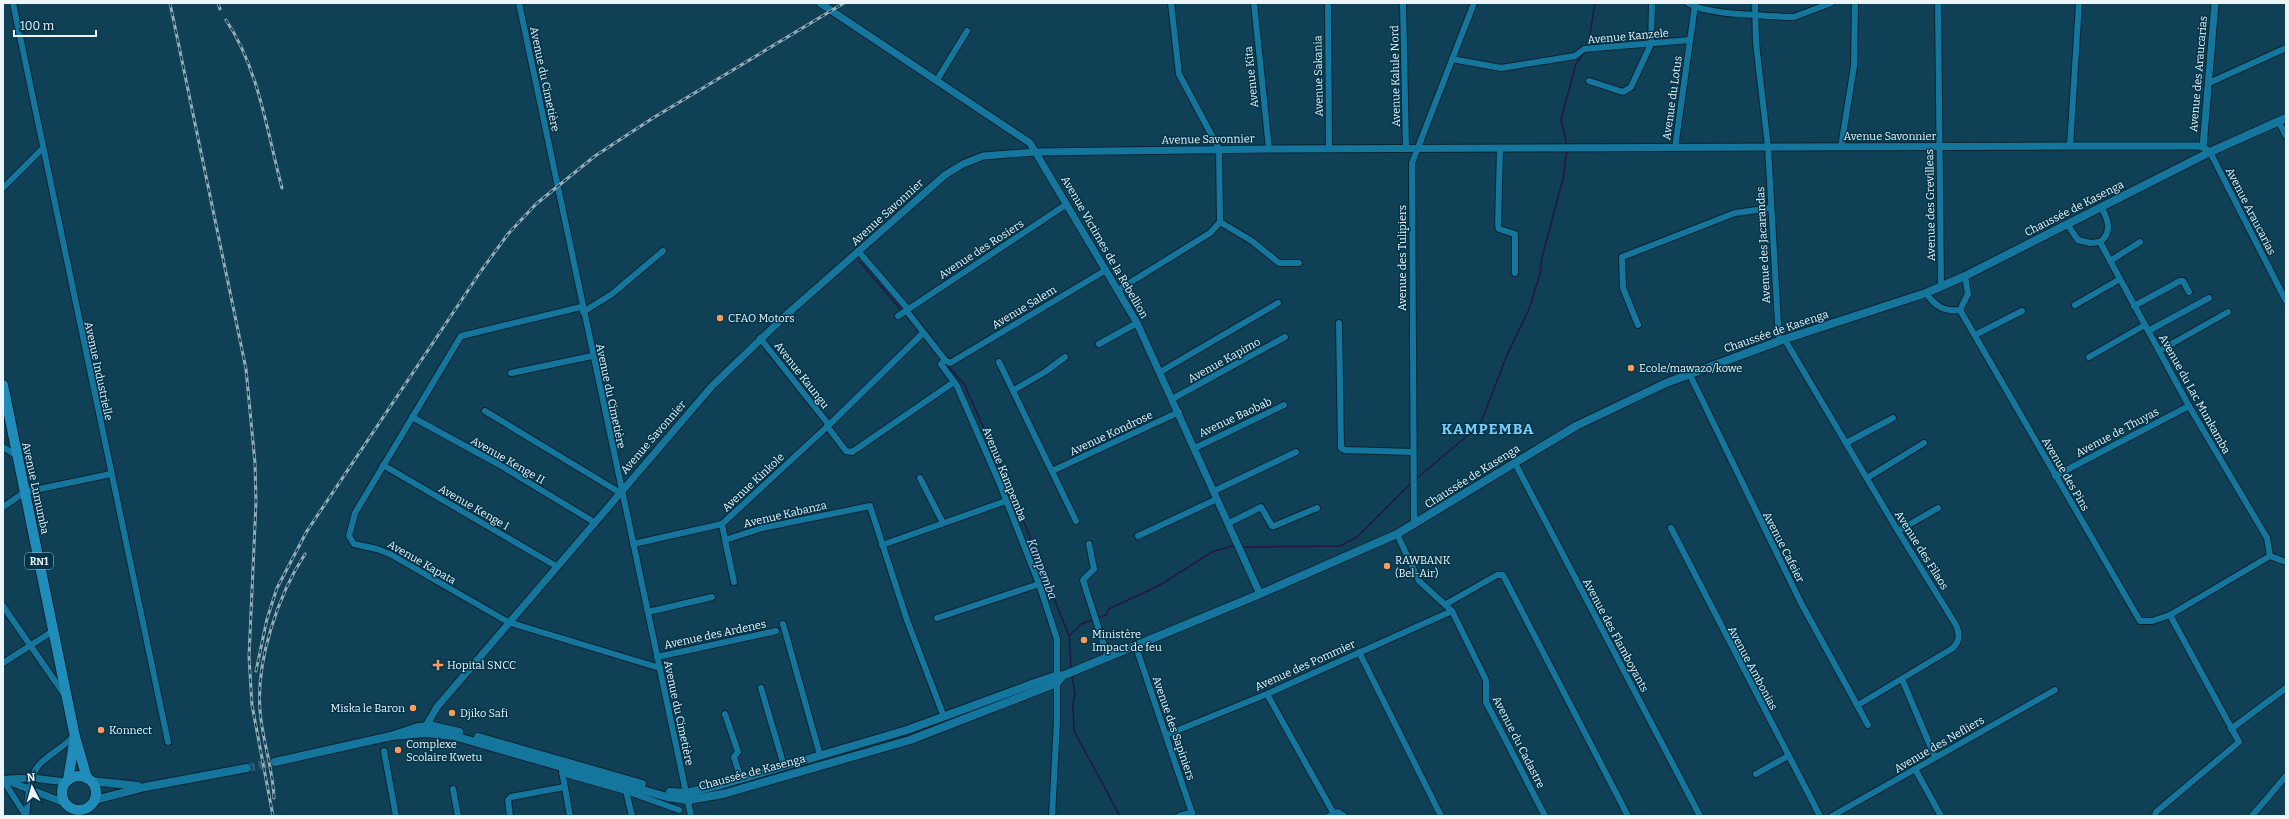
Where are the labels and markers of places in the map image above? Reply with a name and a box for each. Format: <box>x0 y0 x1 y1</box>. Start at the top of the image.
place label: CFAO Motors <box>728 312 795 325</box>
marker: CFAO Motors <box>715 313 725 323</box>
place label: Ecole/mawazo/kowe <box>1639 362 1742 375</box>
marker: Ecole/mawazo/kowe <box>1626 363 1636 373</box>
place label: RAWBANK (Bel-Air) <box>1395 554 1451 580</box>
marker: RAWBANK (Bel-Air) <box>1382 561 1392 571</box>
place label: Ministère Impact de feu <box>1092 628 1162 654</box>
marker: Ministère Impact de feu <box>1079 635 1089 645</box>
marker: Hopital SNCC <box>432 659 444 671</box>
place label: Hopital SNCC <box>447 659 516 672</box>
place label: Miska le Baron <box>330 702 405 715</box>
marker: Miska le Baron <box>408 703 418 713</box>
place label: Djiko Safi <box>460 707 509 720</box>
marker: Djiko Safi <box>447 708 457 718</box>
place label: Konnect <box>109 724 152 737</box>
marker: Konnect <box>96 725 106 735</box>
place label: Complexe Scolaire Kwetu <box>406 738 482 764</box>
marker: Complexe Scolaire Kwetu <box>393 745 403 755</box>

